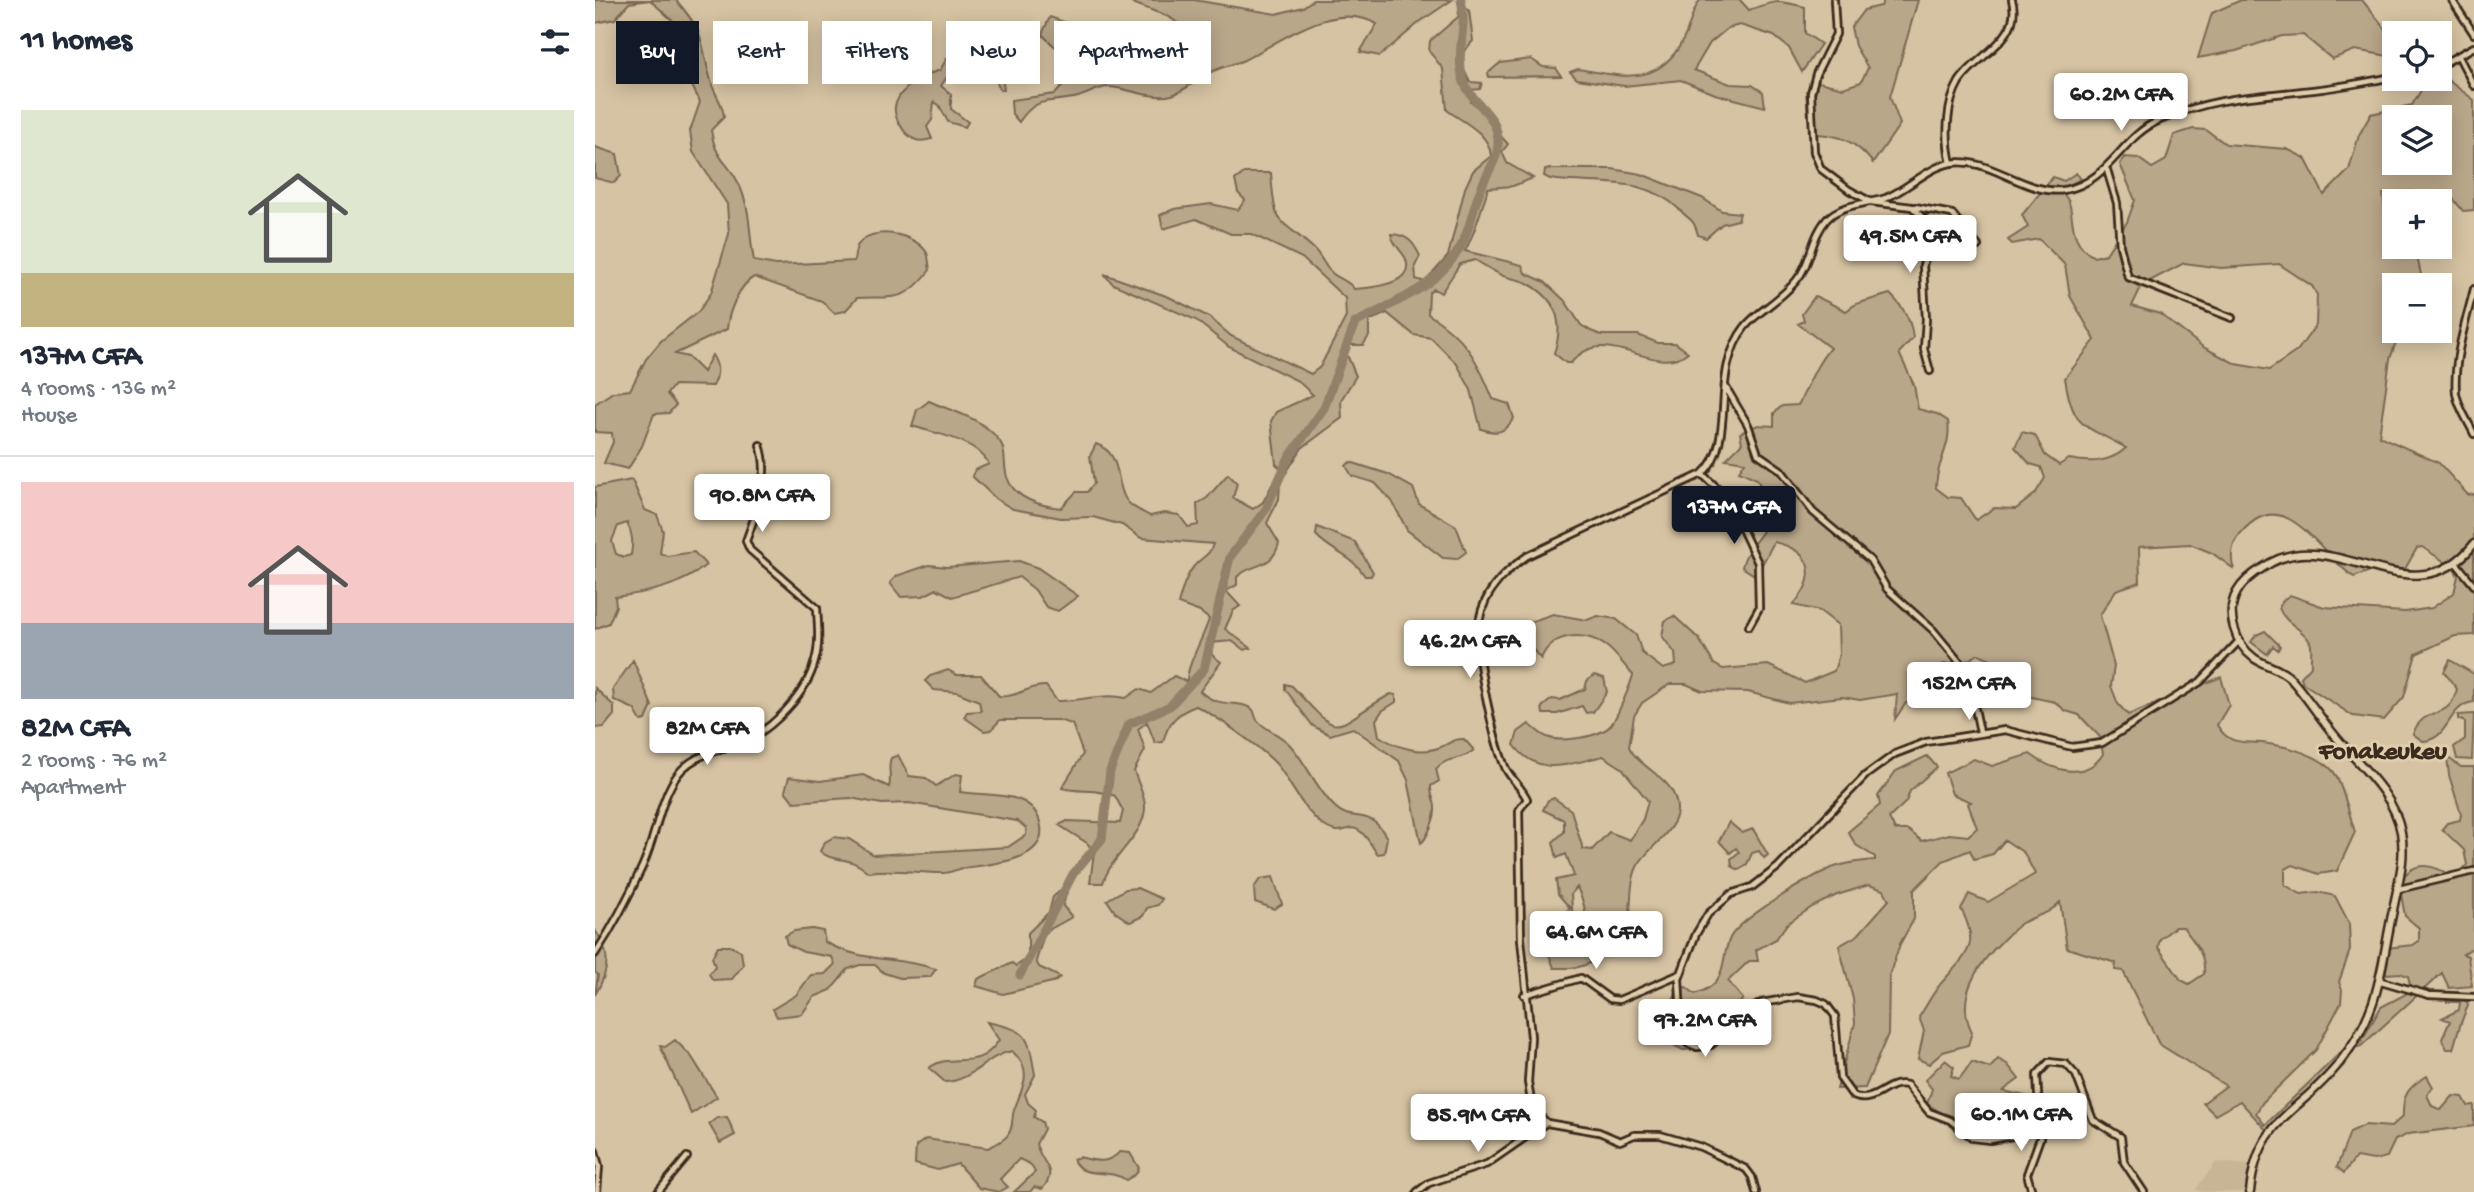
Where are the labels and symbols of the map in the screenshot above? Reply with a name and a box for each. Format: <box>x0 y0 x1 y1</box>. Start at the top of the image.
pin: 60.2M CFA <box>2041 74 2201 133</box>
pin: 49.5M CFA <box>1830 216 1990 275</box>
pin: 90.8M CFA <box>682 475 842 534</box>
pin: 137M CFA <box>1662 486 1806 546</box>
pin: 46.2M CFA <box>1390 620 1550 680</box>
pin: 152M CFA <box>1897 662 2041 722</box>
pin: 82M CFA <box>642 708 772 767</box>
district label: Fonakeukeu <box>2318 738 2448 769</box>
pin: 64.6M CFA <box>1516 912 1676 971</box>
pin: 97.2M CFA <box>1625 1000 1785 1059</box>
pin: 85.9M CFA <box>1398 1094 1558 1154</box>
pin: 60.1M CFA <box>1941 1094 2101 1153</box>

